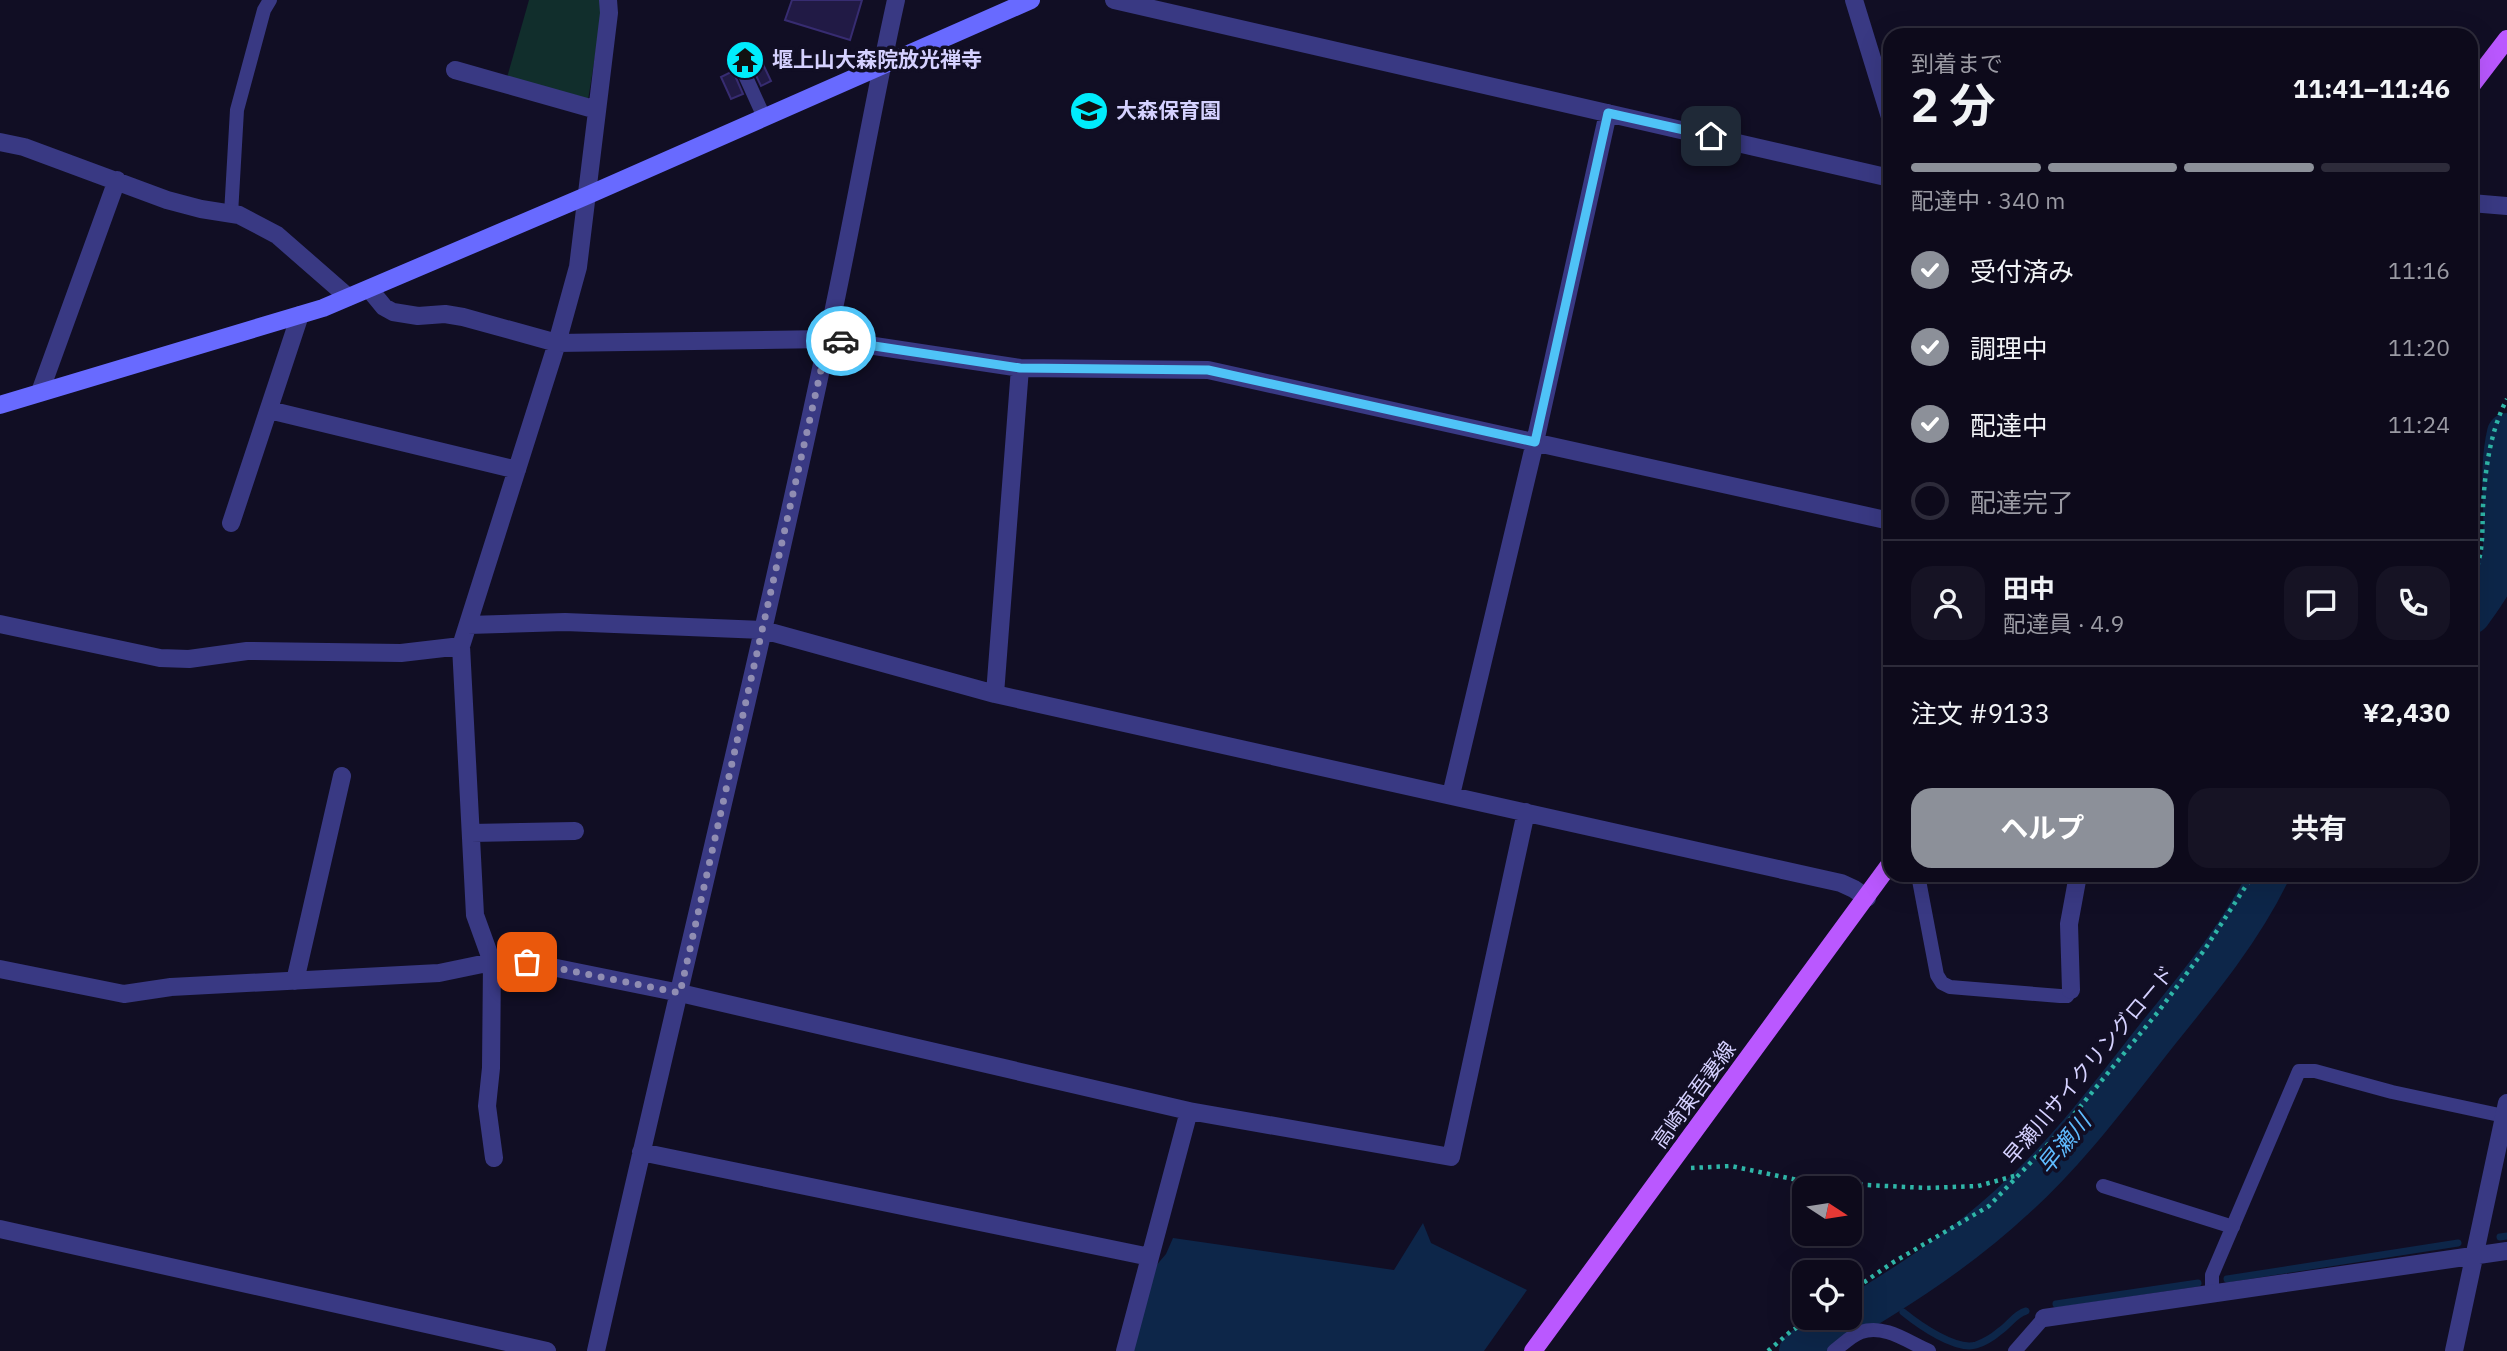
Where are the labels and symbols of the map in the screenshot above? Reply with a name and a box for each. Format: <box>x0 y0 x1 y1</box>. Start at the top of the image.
temple icon: 堰上山大森院放光禅寺 <box>724 39 766 81</box>
place label: 堰上山大森院放光禅寺 <box>772 45 982 73</box>
school or university icon: 大森保育園 <box>1068 90 1110 132</box>
place label: 大森保育園 <box>1116 96 1221 124</box>
pin <box>1681 106 1741 166</box>
courier <box>806 306 876 376</box>
pin <box>497 932 557 992</box>
street label: 早瀬川サイクリングロード <box>1998 960 2180 1170</box>
street label: 高崎東吾妻線 <box>1645 1035 1742 1154</box>
water label: 早瀬川 <box>2032 1109 2096 1179</box>
north arrow <box>1792 1176 1862 1246</box>

